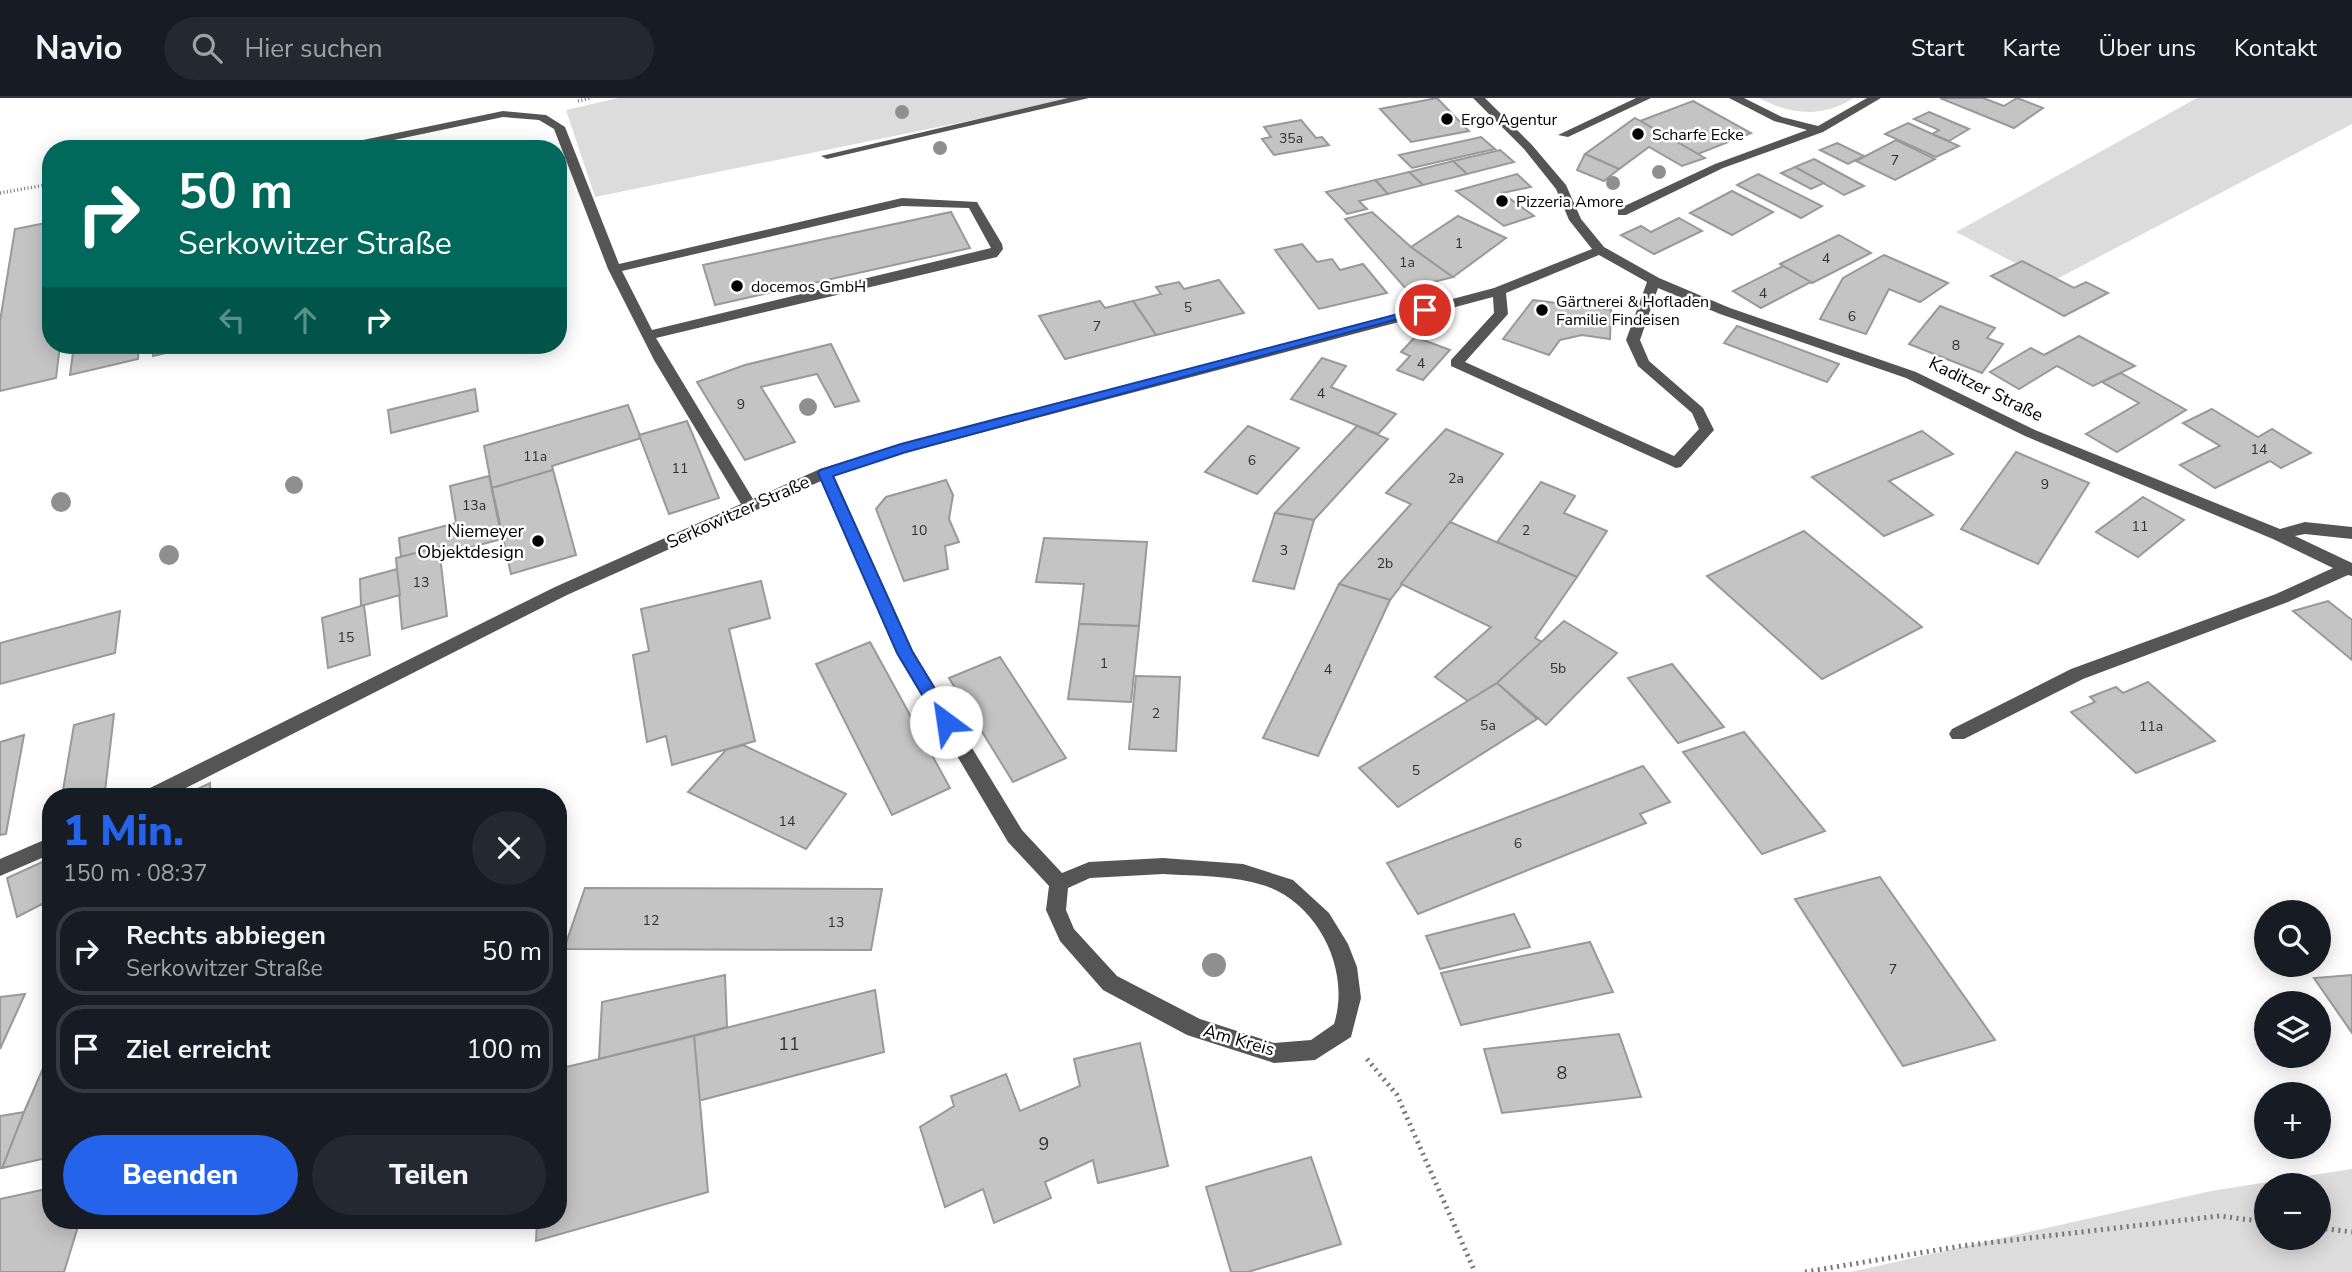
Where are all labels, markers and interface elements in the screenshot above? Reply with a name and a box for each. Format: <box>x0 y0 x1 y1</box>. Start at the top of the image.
search box <box>164 17 654 80</box>
text: Navio <box>35 26 122 71</box>
icon: search <box>188 29 226 67</box>
text: Hier suchen <box>244 31 383 66</box>
text: Start <box>1911 32 1964 64</box>
text: Karte <box>2002 32 2060 64</box>
text: Über uns <box>2098 32 2196 64</box>
text: Kontakt <box>2234 32 2317 64</box>
place label: Ergo Agentur <box>1461 109 1557 131</box>
marker: Ergo Agentur <box>1439 111 1455 127</box>
place label: Scharfe Ecke <box>1652 124 1744 146</box>
marker: Scharfe Ecke <box>1630 126 1646 142</box>
house number: 35a <box>1279 129 1303 148</box>
house number: 7 <box>1891 151 1899 170</box>
text: 50 m <box>178 158 293 225</box>
icon: right <box>63 168 154 259</box>
place label: Pizzeria Amore <box>1516 191 1623 213</box>
marker: Pizzeria Amore <box>1494 193 1510 209</box>
text: Serkowitzer Straße <box>178 222 452 265</box>
house number: 1 <box>1455 234 1463 253</box>
house number: 4 <box>1822 249 1830 268</box>
house number: 1a <box>1399 253 1415 272</box>
place label: docemos GmbH <box>751 276 866 298</box>
marker: docemos GmbH <box>729 278 745 294</box>
pin <box>1395 280 1455 340</box>
house number: 4 <box>1759 284 1767 303</box>
icon: arrive <box>1406 291 1444 329</box>
place label: Gärtnerei & Hofladen Familie Findeisen <box>1556 291 1709 331</box>
house number: 5 <box>1184 298 1192 317</box>
icon: left <box>213 301 251 339</box>
icon: ahead <box>286 301 324 339</box>
icon: right <box>359 301 397 339</box>
marker: Gärtnerei & Hofladen Familie Findeisen <box>1534 302 1550 318</box>
house number: 6 <box>1848 307 1856 326</box>
house number: 7 <box>1093 317 1101 336</box>
house number: 8 <box>1952 336 1960 355</box>
street label: Kaditzer Straße <box>1925 351 2047 427</box>
house number: 4 <box>1417 354 1425 373</box>
house number: 4 <box>1317 384 1325 403</box>
house number: 9 <box>737 395 745 414</box>
house number: 14 <box>2251 440 2267 459</box>
house number: 11a <box>523 447 547 466</box>
house number: 6 <box>1248 451 1256 470</box>
house number: 11 <box>672 459 688 478</box>
house number: 2a <box>1448 469 1464 488</box>
street label: Serkowitzer Straße <box>663 470 813 554</box>
house number: 9 <box>2041 475 2049 494</box>
house number: 13a <box>462 496 486 515</box>
house number: 11 <box>2132 517 2148 536</box>
place label: Niemeyer Objektdesign <box>417 519 525 564</box>
house number: 10 <box>911 521 927 540</box>
house number: 2 <box>1522 521 1530 540</box>
marker: Niemeyer Objektdesign <box>530 533 546 549</box>
house number: 3 <box>1280 541 1288 560</box>
house number: 2b <box>1377 554 1393 573</box>
house number: 13 <box>413 573 429 592</box>
house number: 15 <box>338 628 354 647</box>
house number: 1 <box>1100 654 1108 673</box>
house number: 5b <box>1550 659 1566 678</box>
house number: 4 <box>1324 660 1332 679</box>
position arrow <box>909 685 983 759</box>
house number: 2 <box>1152 704 1160 723</box>
house number: 5a <box>1480 716 1496 735</box>
house number: 11a <box>2139 717 2163 736</box>
house number: 5 <box>1412 761 1420 780</box>
text: 1 Min. <box>63 803 184 860</box>
button: close <box>472 811 546 885</box>
house number: 14 <box>779 812 795 831</box>
house number: 6 <box>1514 834 1522 853</box>
text: 150 m · 08:37 <box>63 858 208 889</box>
map controls <box>2254 900 2331 1250</box>
button: search <box>2254 900 2331 977</box>
house number: 12 <box>643 911 659 930</box>
house number: 13 <box>828 913 844 932</box>
text: Rechts abbiegen <box>126 918 326 953</box>
icon: right <box>67 932 105 970</box>
text: 50 m <box>482 934 542 969</box>
text: Serkowitzer Straße <box>126 953 323 984</box>
house number: 7 <box>1889 960 1897 979</box>
button: layers <box>2254 991 2331 1068</box>
street label: Am Kreis <box>1201 1018 1277 1062</box>
icon: arrive <box>67 1030 105 1068</box>
text: Ziel erreicht <box>126 1032 270 1067</box>
text: 100 m <box>466 1032 542 1067</box>
house number: 11 <box>778 1032 800 1056</box>
house number: 8 <box>1557 1061 1567 1085</box>
button: + <box>2254 1082 2331 1159</box>
house number: 9 <box>1039 1132 1049 1156</box>
button: Beenden <box>63 1135 298 1215</box>
button: Teilen <box>312 1135 546 1215</box>
button: − <box>2254 1173 2331 1250</box>

